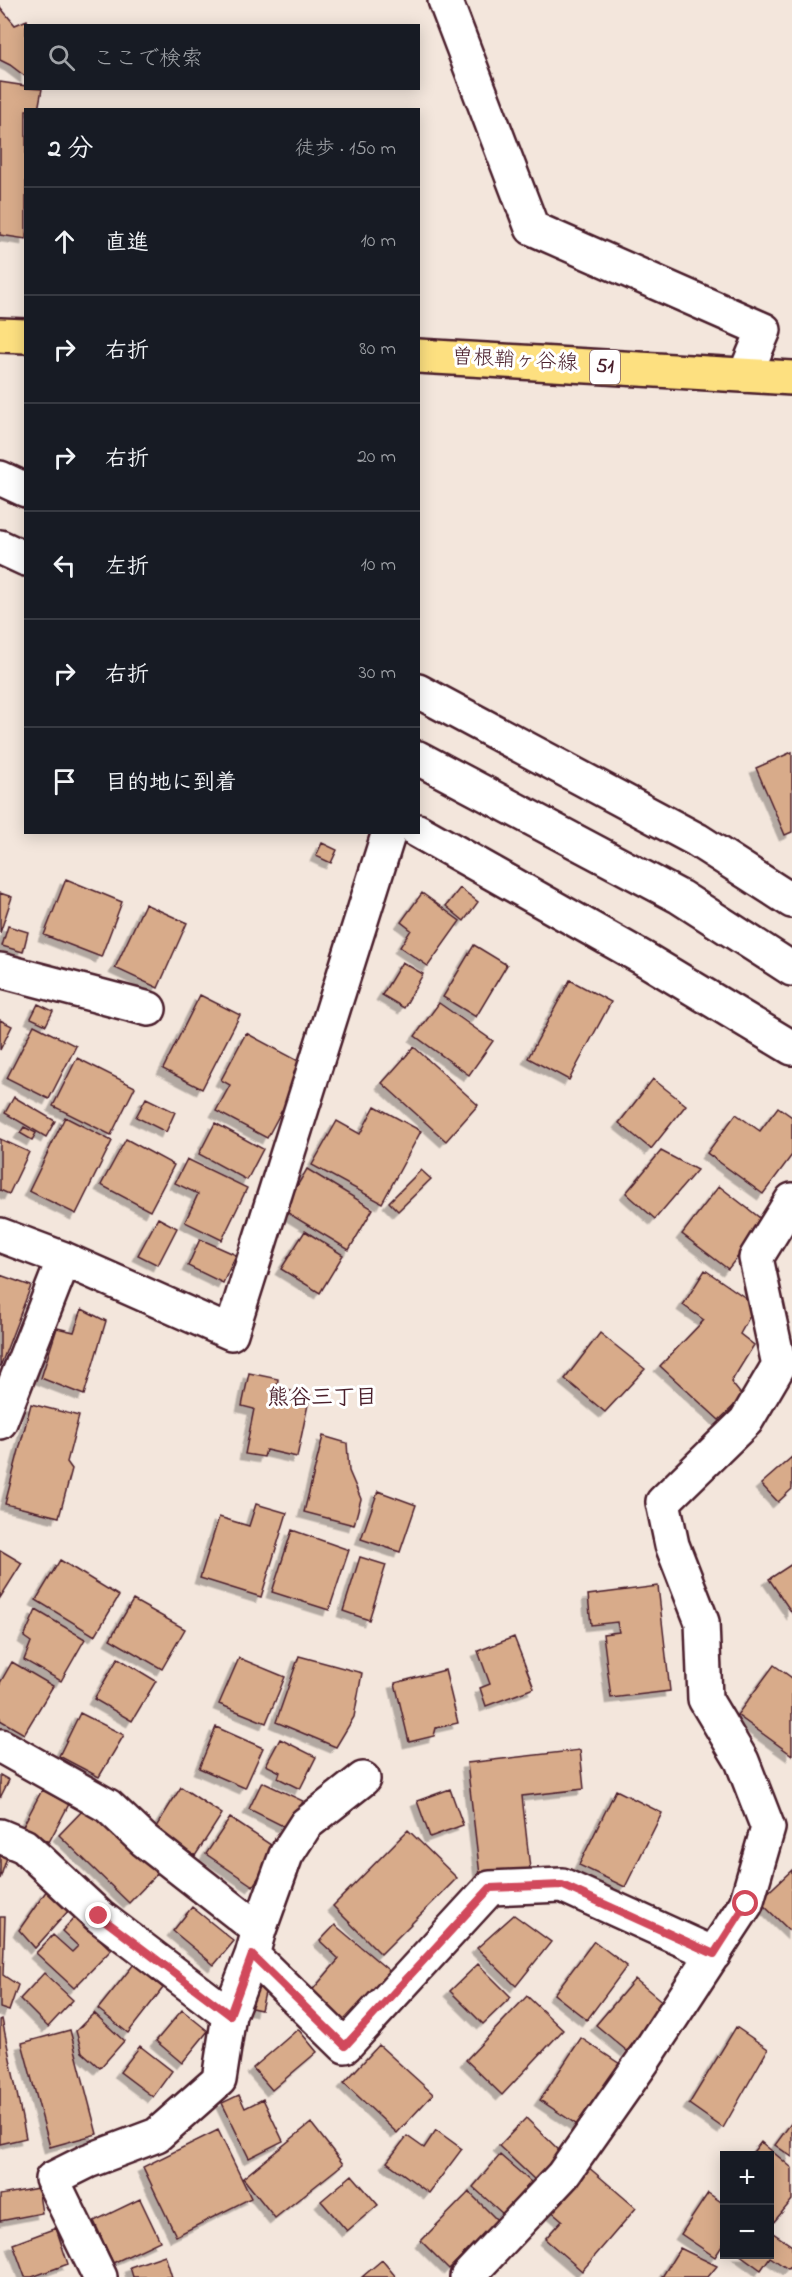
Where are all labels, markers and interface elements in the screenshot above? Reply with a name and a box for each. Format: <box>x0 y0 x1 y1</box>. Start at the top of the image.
search box <box>24 24 420 90</box>
icon: search <box>45 41 78 74</box>
text: ここで検索 <box>93 44 203 76</box>
text: 2 分 <box>48 131 93 169</box>
text: 徒歩 · 150 m <box>295 135 396 164</box>
icon: ahead <box>48 225 81 258</box>
text: 10 m <box>360 227 396 256</box>
text: 直進 <box>105 228 149 260</box>
icon: right <box>48 333 81 366</box>
text: 80 m <box>359 335 396 364</box>
text: 右折 <box>105 336 149 368</box>
street label: 曽根鞘ヶ谷線 <box>451 343 579 379</box>
road number: 51 <box>590 350 620 384</box>
icon: right <box>48 441 81 474</box>
text: 20 m <box>357 443 396 472</box>
text: 右折 <box>105 444 149 476</box>
icon: left <box>48 549 81 582</box>
text: 10 m <box>360 551 396 580</box>
text: 左折 <box>105 552 149 584</box>
icon: right <box>48 657 81 690</box>
text: 30 m <box>359 659 396 688</box>
text: 右折 <box>105 660 149 692</box>
icon: arrive <box>48 765 81 798</box>
text: 目的地に到着 <box>105 768 237 800</box>
district label: 熊谷三丁目 <box>267 1383 377 1415</box>
route start <box>732 1890 758 1916</box>
route end <box>85 1902 111 1928</box>
map controls <box>720 2151 774 2259</box>
button: + <box>720 2151 774 2205</box>
button: − <box>720 2205 774 2259</box>

